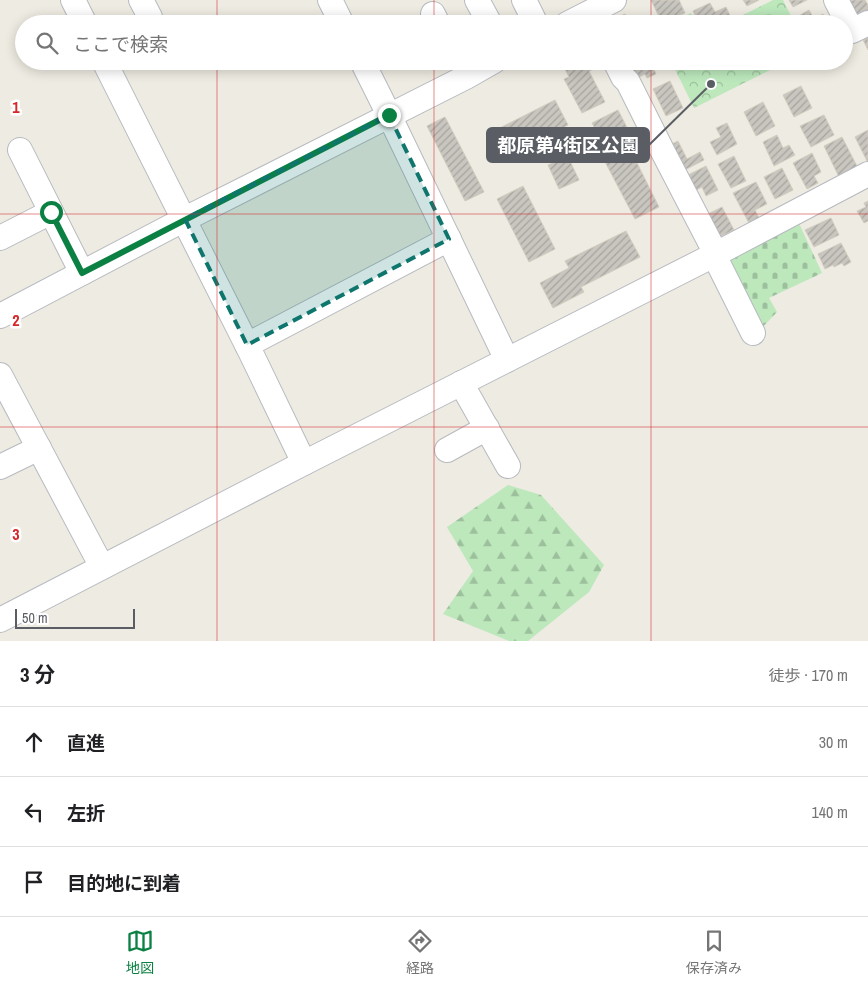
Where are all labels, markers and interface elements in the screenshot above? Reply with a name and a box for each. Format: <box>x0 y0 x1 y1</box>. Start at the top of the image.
search box <box>15 15 853 70</box>
icon: search <box>33 29 61 57</box>
text: ここで検索 <box>73 31 168 57</box>
text: 1 <box>12 96 20 118</box>
route end <box>378 104 401 127</box>
callout: 都原第4街区公園 <box>487 128 649 162</box>
text: 都原第4街区公園 <box>497 132 639 158</box>
route start <box>40 201 63 224</box>
text: 2 <box>12 309 20 331</box>
text: 3 <box>12 523 20 545</box>
scale bar <box>15 606 135 629</box>
text: 50 m <box>22 609 48 627</box>
text: 3 分 <box>20 660 55 689</box>
text: 徒歩 · 170 m <box>769 664 848 686</box>
icon: ahead <box>20 728 48 756</box>
text: 直進 <box>67 730 105 756</box>
text: 30 m <box>819 731 848 753</box>
icon: left <box>20 798 48 826</box>
text: 左折 <box>67 800 105 826</box>
text: 140 m <box>812 801 848 823</box>
icon: arrive <box>20 868 48 896</box>
text: 目的地に到着 <box>67 870 181 896</box>
tab: 地図 <box>126 927 154 977</box>
tab: 経路 <box>406 927 434 977</box>
tab: 保存済み <box>686 927 742 977</box>

